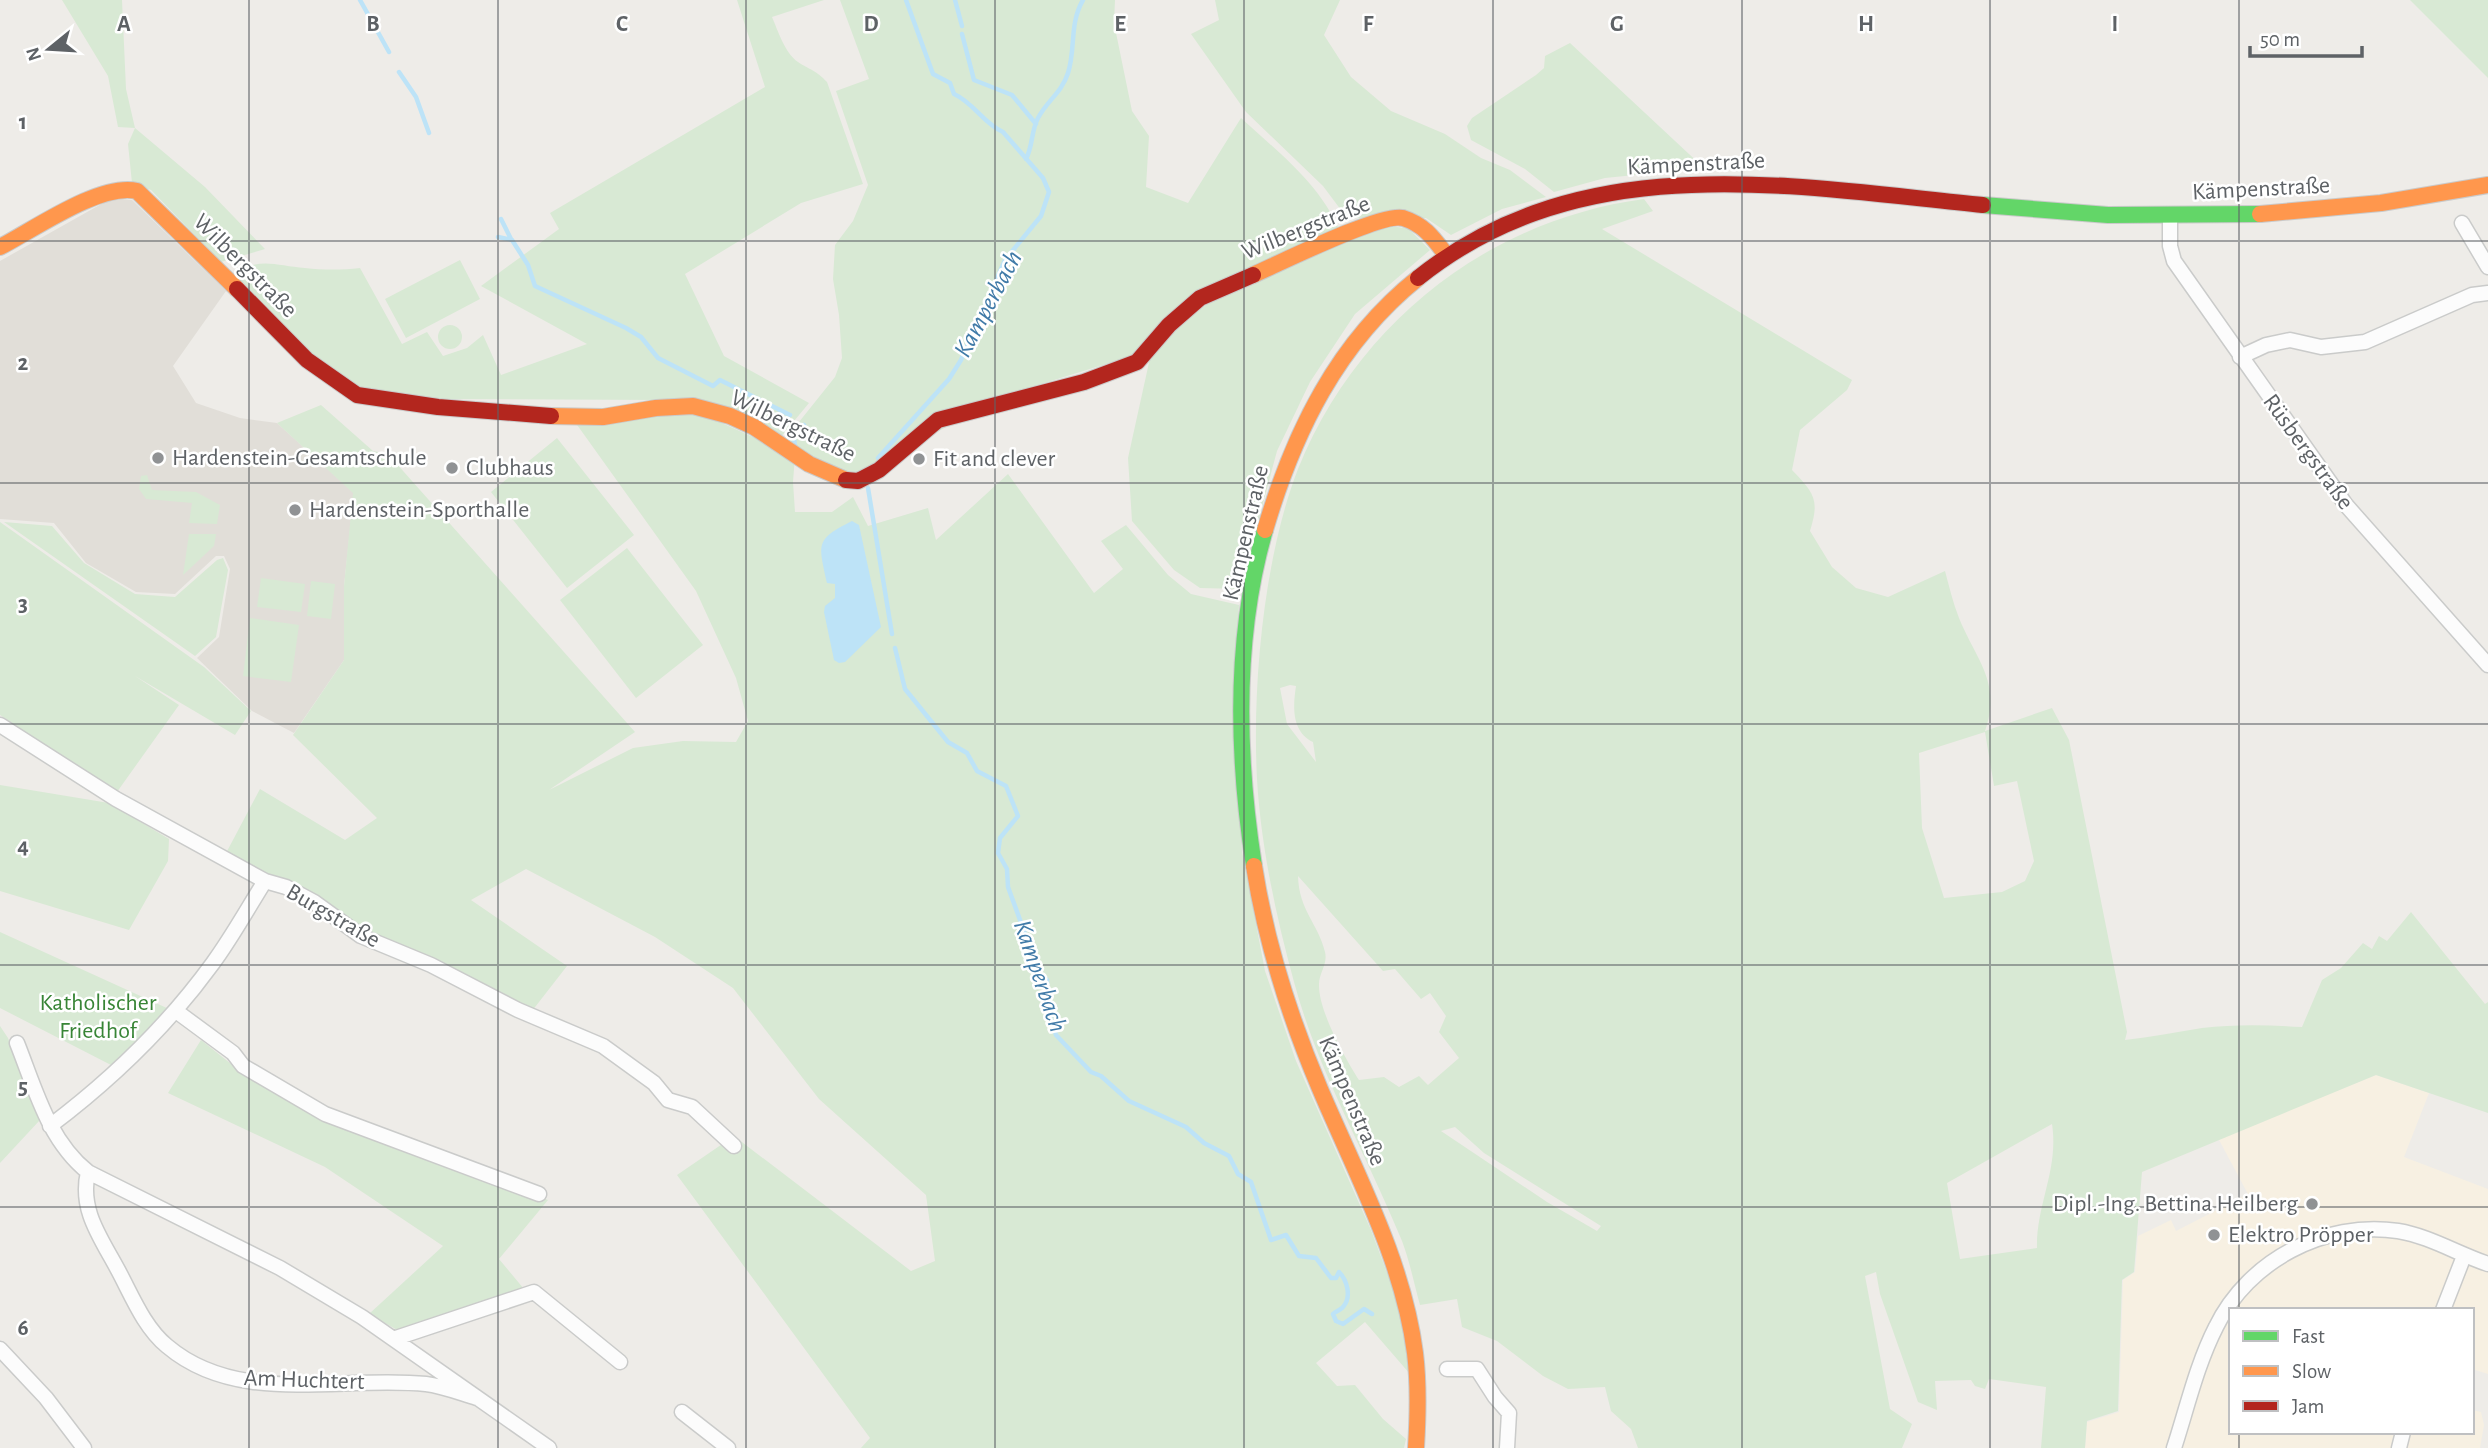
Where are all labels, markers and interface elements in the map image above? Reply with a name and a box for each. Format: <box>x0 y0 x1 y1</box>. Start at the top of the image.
text: A <box>117 13 131 36</box>
text: B <box>366 13 380 36</box>
text: C <box>616 13 628 36</box>
text: D <box>863 13 879 36</box>
text: E <box>1114 13 1126 36</box>
text: F <box>1363 13 1374 36</box>
text: G <box>1610 13 1624 36</box>
text: H <box>1858 13 1874 36</box>
text: I <box>2112 13 2118 36</box>
north arrow <box>14 14 84 84</box>
scale bar <box>2250 14 2362 58</box>
text: 50 m <box>2260 29 2300 50</box>
text: N <box>23 45 45 63</box>
text: 1 <box>19 111 27 134</box>
street label: Kämpenstraße <box>1626 148 1766 180</box>
street label: Kämpenstraße <box>2191 173 2331 205</box>
street label: Wilbergstraße <box>1239 191 1373 265</box>
street label: Wilbergstraße <box>189 210 301 322</box>
water label: Kamperbach <box>949 246 1027 362</box>
text: 2 <box>18 352 29 375</box>
street label: Wilbergstraße <box>727 386 859 466</box>
street label: Rüsbergstraße <box>2258 390 2358 514</box>
place label: Hardenstein-Gesamtschule <box>172 446 427 470</box>
place label: Fit and clever <box>933 447 1056 471</box>
marker: Hardenstein-Gesamtschule <box>150 450 166 466</box>
marker: Fit and clever <box>911 451 927 467</box>
place label: Clubhaus <box>466 456 554 480</box>
marker: Clubhaus <box>444 460 460 476</box>
street label: Kämpenstraße <box>1219 463 1273 603</box>
place label: Hardenstein-Sporthalle <box>309 498 529 522</box>
marker: Hardenstein-Sporthalle <box>287 502 303 518</box>
text: 3 <box>18 593 28 616</box>
text: 4 <box>17 835 29 858</box>
street label: Burgstraße <box>282 880 384 952</box>
water label: Kamperbach <box>1009 917 1071 1035</box>
park label: Katholischer Friedhof <box>39 991 157 1043</box>
street label: Kämpenstraße <box>1314 1033 1390 1169</box>
text: 5 <box>18 1076 28 1099</box>
place label: Dipl.-Ing. Bettina Heilberg <box>2053 1192 2298 1216</box>
marker: Dipl.-Ing. Bettina Heilberg <box>2304 1196 2320 1212</box>
place label: Elektro Pröpper <box>2228 1223 2374 1247</box>
marker: Elektro Pröpper <box>2206 1227 2222 1243</box>
legend <box>2229 1308 2474 1434</box>
text: 6 <box>17 1317 29 1340</box>
text: Fast <box>2292 1326 2325 1347</box>
text: Slow <box>2292 1361 2331 1382</box>
street label: Am Huchtert <box>243 1366 365 1394</box>
text: Jam <box>2292 1396 2324 1417</box>

